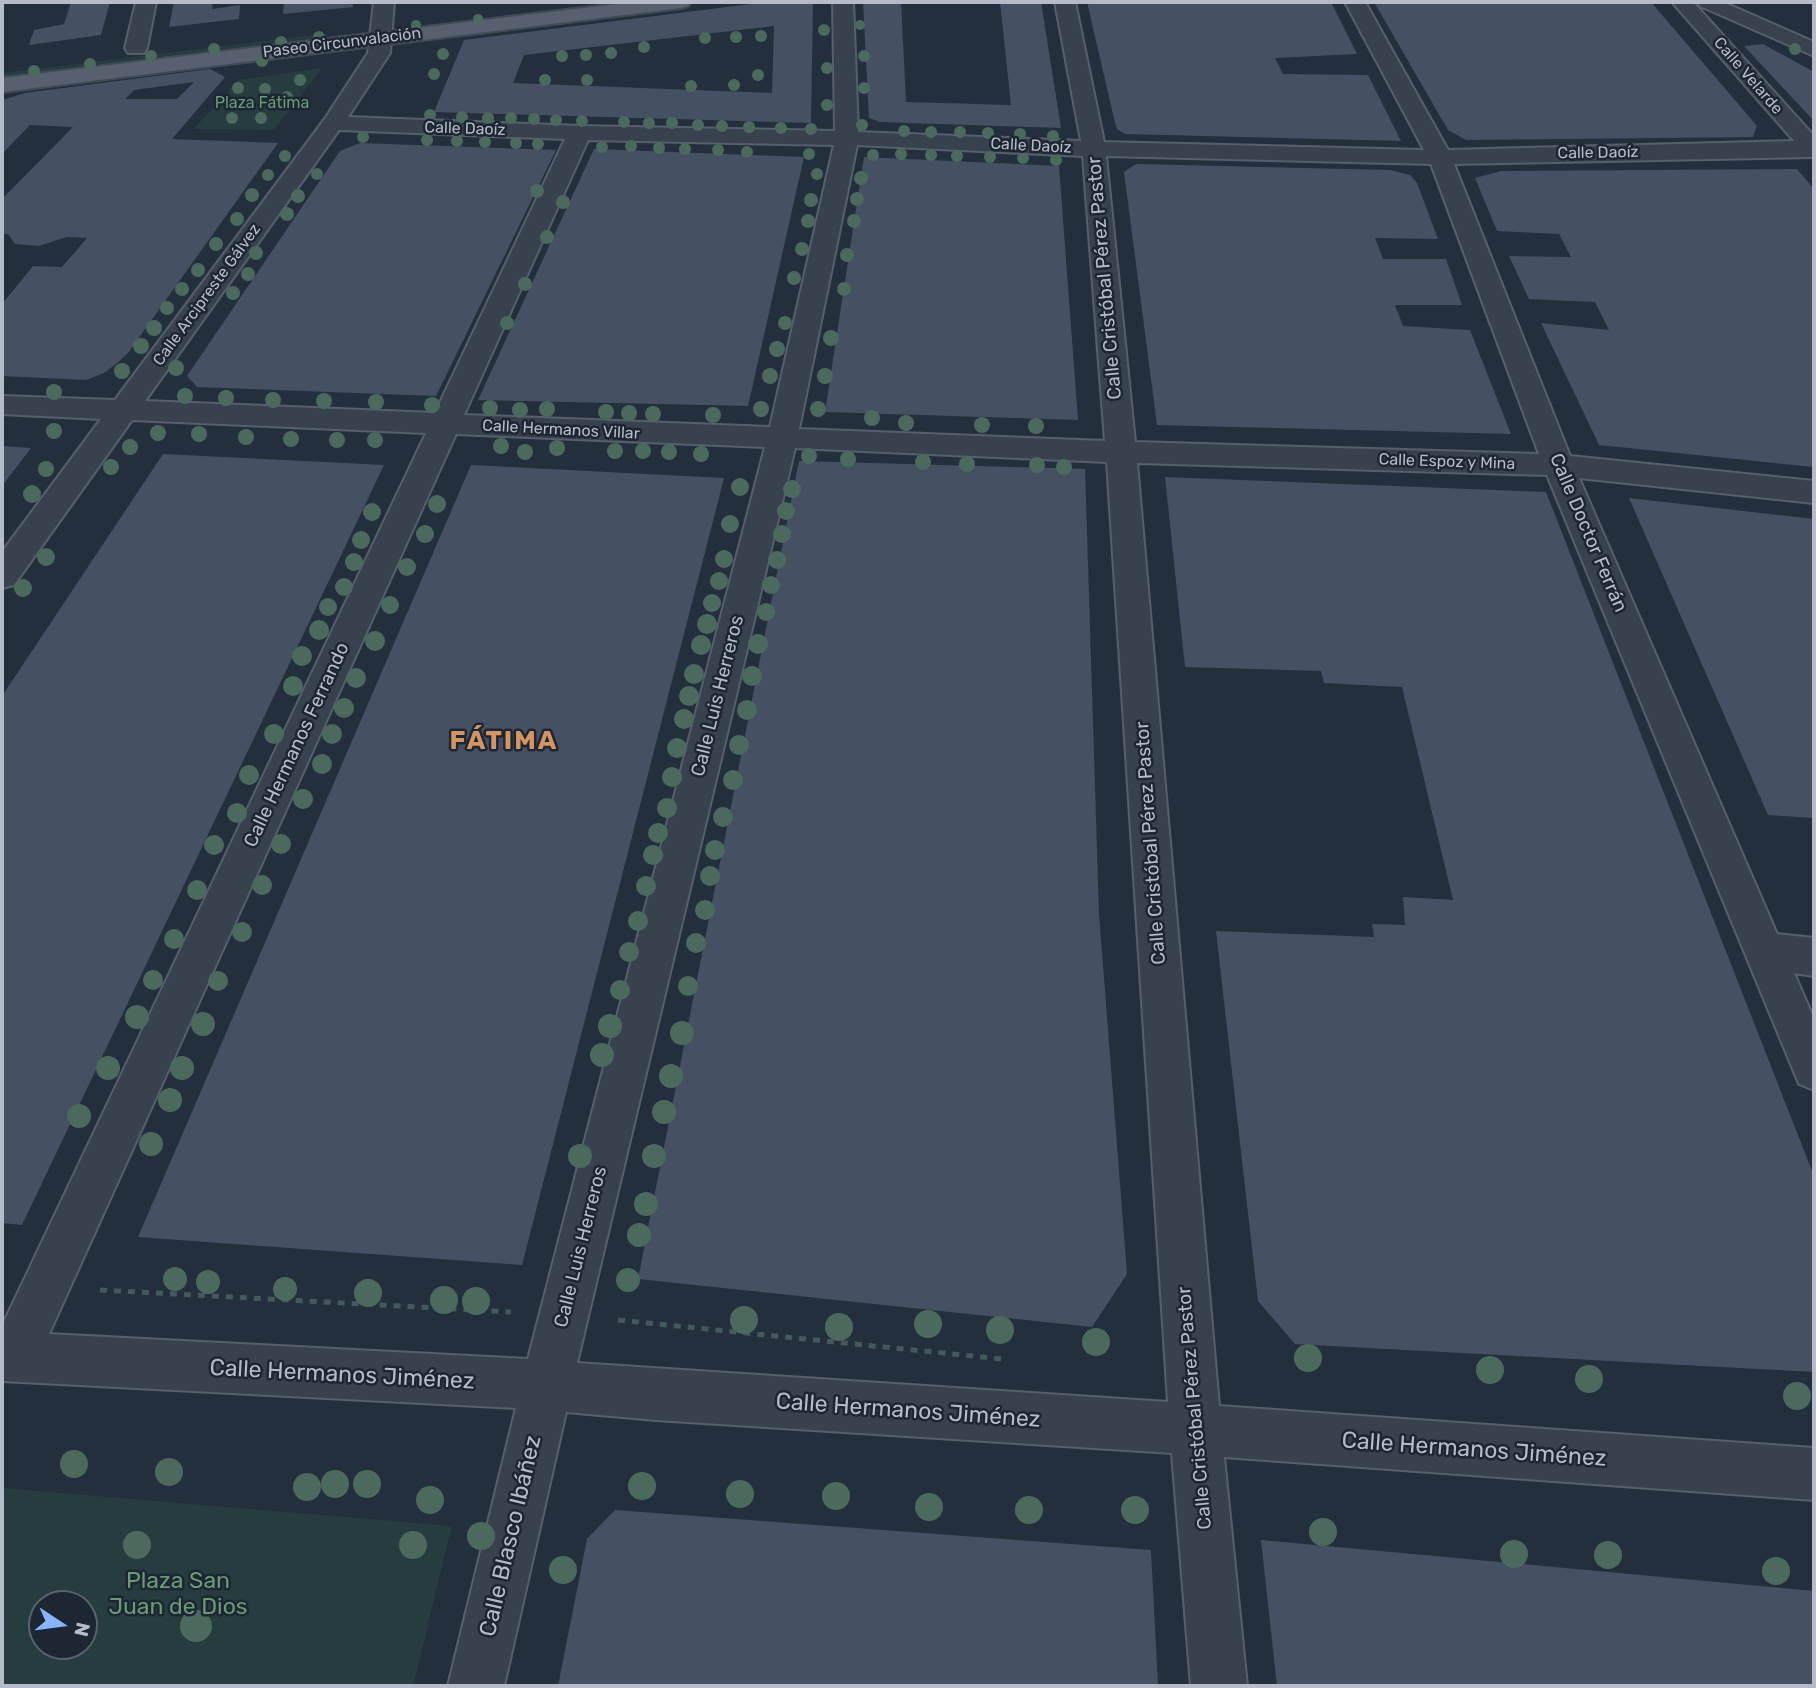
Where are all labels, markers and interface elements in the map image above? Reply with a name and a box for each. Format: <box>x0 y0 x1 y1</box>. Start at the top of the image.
street label: Paseo Circunvalación <box>262 24 422 62</box>
street label: Calle Velarde <box>1709 34 1787 118</box>
park label: Plaza Fátima <box>215 93 309 113</box>
street label: Calle Daoíz <box>424 118 506 140</box>
street label: Calle Daoíz <box>990 134 1072 158</box>
street label: Calle Daoíz <box>1557 143 1639 163</box>
street label: Calle Cristóbal Pérez Pastor <box>1083 156 1127 400</box>
street label: Calle Arcipreste Gálvez <box>149 220 265 370</box>
street label: Calle Hermanos Villar <box>482 416 640 444</box>
street label: Calle Espoz y Mina <box>1378 450 1516 474</box>
street label: Calle Doctor Ferrán <box>1544 450 1632 616</box>
street label: Calle Luis Herreros <box>687 613 749 779</box>
street label: Calle Hermanos Ferrando <box>239 639 355 851</box>
street label: Calle Cristóbal Pérez Pastor <box>1131 721 1171 965</box>
district label: FÁTIMA <box>450 725 558 757</box>
street label: Calle Luis Herreros <box>550 1164 612 1330</box>
street label: Calle Cristóbal Pérez Pastor <box>1173 1286 1217 1530</box>
street label: Calle Hermanos Jiménez <box>209 1354 475 1396</box>
street label: Calle Hermanos Jiménez <box>775 1388 1041 1434</box>
street label: Calle Hermanos Jiménez <box>1341 1427 1607 1473</box>
street label: Calle Blasco Ibáñez <box>474 1433 548 1639</box>
park label: Plaza San Juan de Dios <box>108 1567 248 1621</box>
north arrow <box>28 1590 98 1660</box>
text: N <box>69 1620 95 1639</box>

